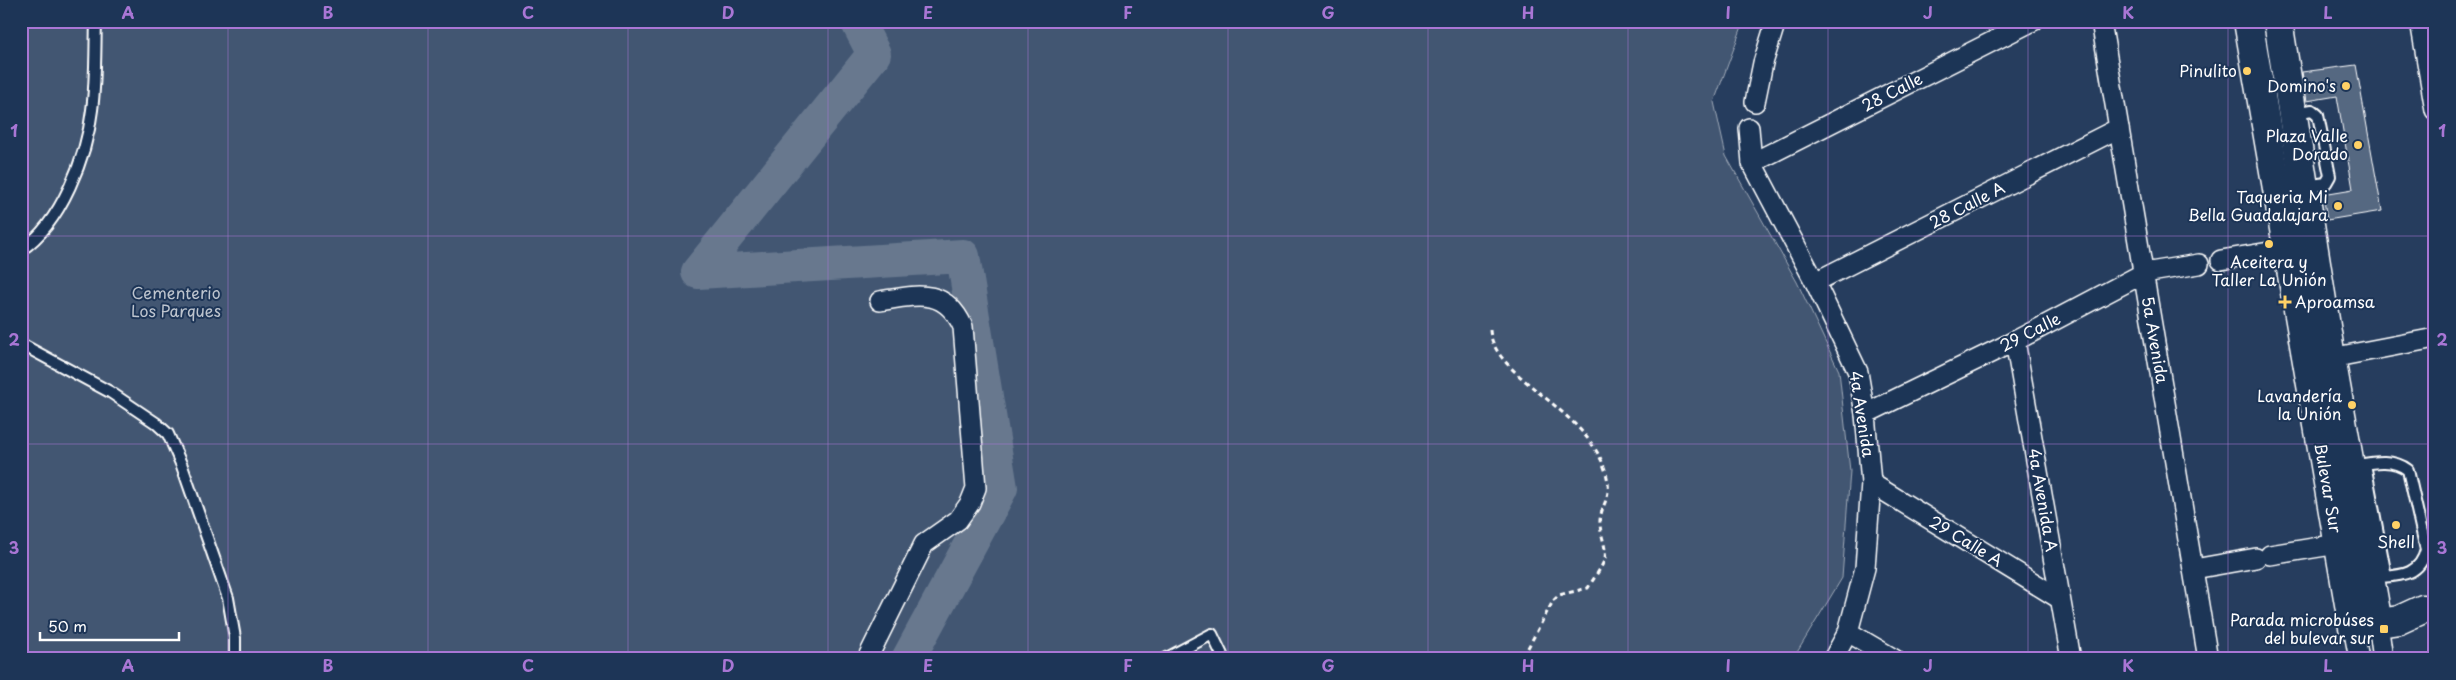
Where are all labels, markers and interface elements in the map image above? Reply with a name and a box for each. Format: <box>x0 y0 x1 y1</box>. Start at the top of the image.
text: A <box>122 0 135 24</box>
text: B <box>323 0 334 24</box>
text: C <box>522 0 534 24</box>
text: D <box>722 0 734 24</box>
text: E <box>923 0 933 24</box>
text: F <box>1123 0 1133 24</box>
text: G <box>1321 0 1335 24</box>
text: H <box>1522 0 1534 24</box>
text: I <box>1725 0 1731 24</box>
text: J <box>1923 0 1933 24</box>
text: K <box>2122 0 2134 24</box>
text: L <box>2323 0 2333 24</box>
place label: Pinulito <box>2179 58 2237 82</box>
marker: Pinulito <box>2241 65 2253 77</box>
street label: 28 Calle <box>1857 66 1926 117</box>
place label: Domino's <box>2267 73 2336 97</box>
marker: Domino's <box>2340 80 2352 92</box>
text: 1 <box>10 118 18 142</box>
text: 1 <box>2438 118 2446 142</box>
place label: Plaza Valle Dorado <box>2266 123 2348 165</box>
marker: Plaza Valle Dorado <box>2352 139 2364 151</box>
street label: 28 Calle A <box>1925 175 2009 233</box>
place label: Taqueria Mi Bella Guadalajara <box>2188 184 2328 226</box>
marker: Taqueria Mi Bella Guadalajara <box>2332 200 2344 212</box>
marker: Aceitera y Taller La Unión <box>2263 238 2275 250</box>
place label: Aceitera y Taller La Unión <box>2211 249 2327 291</box>
park label: Cementerio Los Parques <box>131 280 221 322</box>
place label: Aproamsa <box>2295 289 2375 313</box>
street label: 5a Avenida <box>2137 295 2175 385</box>
marker: Aproamsa <box>2279 296 2291 308</box>
street label: 29 Calle <box>1995 305 2064 357</box>
text: 2 <box>8 327 20 351</box>
text: 2 <box>2436 327 2448 351</box>
street label: 4a Avenida <box>1844 369 1882 459</box>
place label: Lavandería la Unión <box>2257 383 2342 425</box>
marker: Lavandería la Unión <box>2346 399 2358 411</box>
street label: Bulevar Sur <box>2309 441 2349 535</box>
street label: 4a Avenida A <box>2023 446 2065 553</box>
street label: 29 Calle A <box>1925 509 2008 572</box>
marker: Shell <box>2390 519 2402 531</box>
place label: Shell <box>2377 529 2415 553</box>
text: 3 <box>9 535 19 559</box>
text: 3 <box>2437 535 2447 559</box>
place label: Parada microbúses del bulevar sur <box>2230 607 2375 649</box>
scale bar <box>40 610 179 642</box>
text: 50 m <box>48 614 87 637</box>
marker: Parada microbúses del bulevar sur <box>2378 623 2390 635</box>
text: A <box>122 653 135 677</box>
text: B <box>323 653 334 677</box>
text: C <box>522 653 534 677</box>
text: D <box>722 653 734 677</box>
text: E <box>923 653 933 677</box>
text: F <box>1123 653 1133 677</box>
text: G <box>1321 653 1335 677</box>
text: H <box>1522 653 1534 677</box>
text: I <box>1725 653 1731 677</box>
text: J <box>1923 653 1933 677</box>
text: K <box>2122 653 2134 677</box>
text: L <box>2323 653 2333 677</box>

